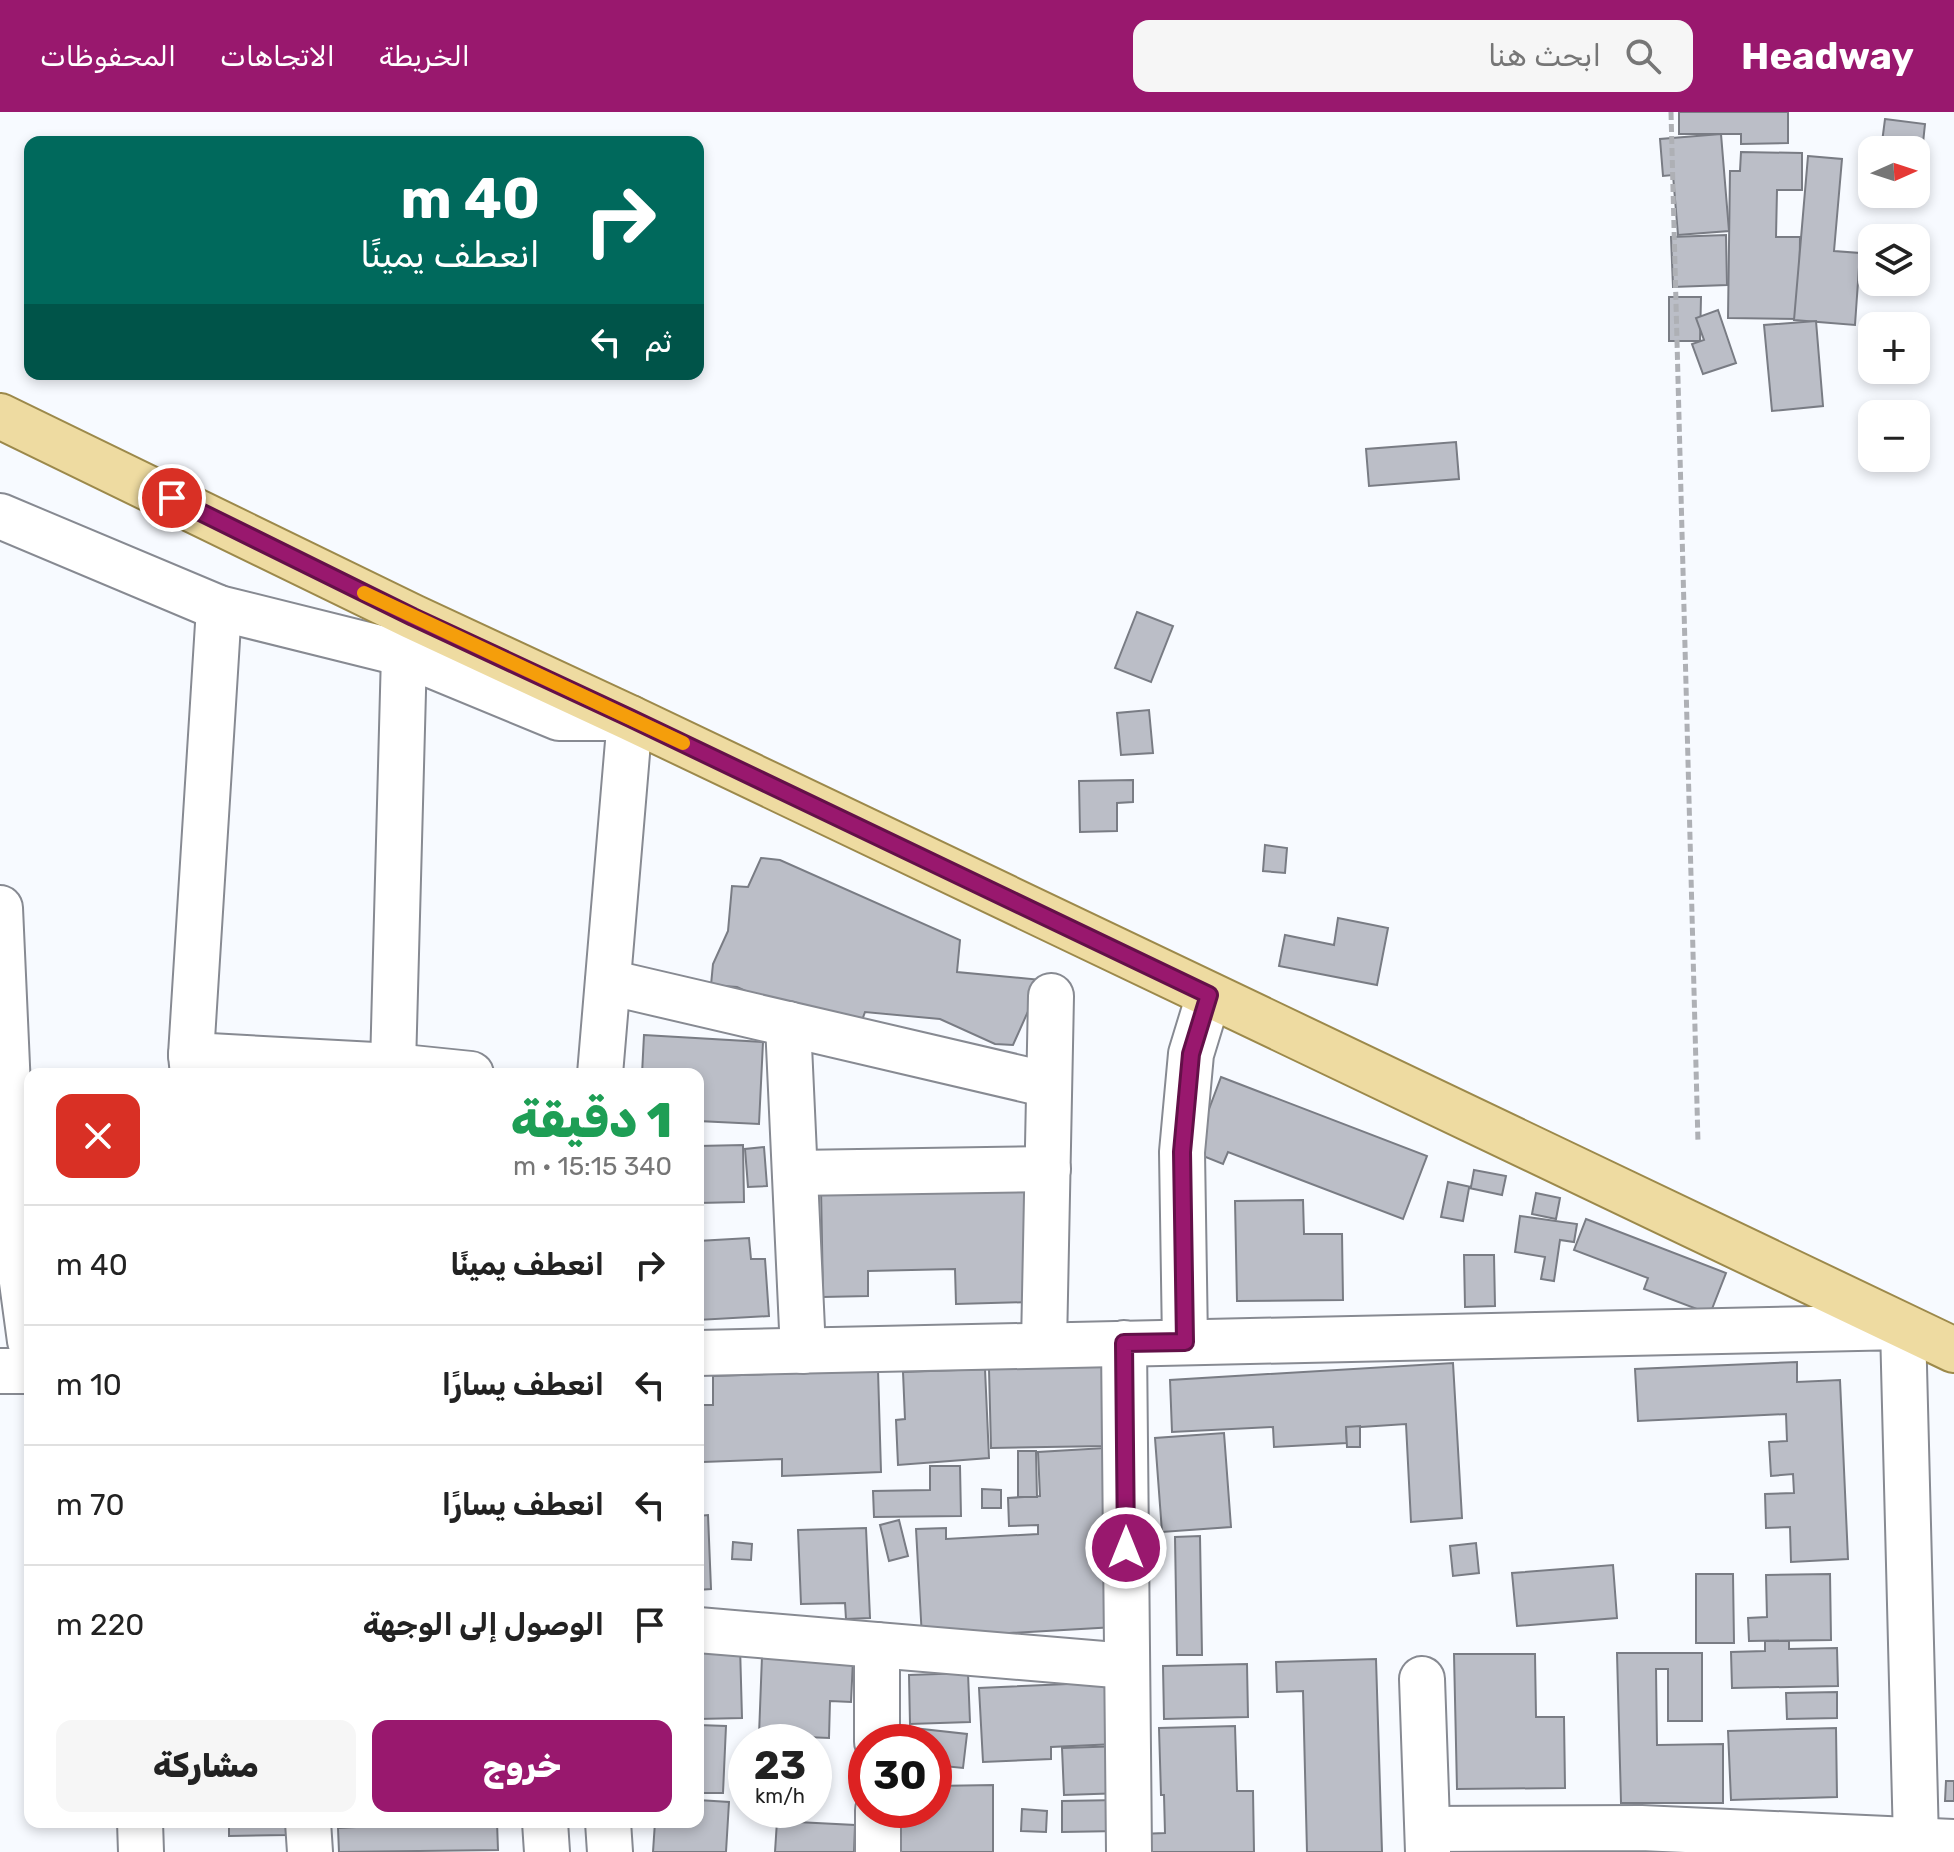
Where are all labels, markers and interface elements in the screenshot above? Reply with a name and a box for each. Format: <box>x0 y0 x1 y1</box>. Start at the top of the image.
search box <box>1133 20 1693 92</box>
text: Headway <box>1741 33 1914 79</box>
icon: search <box>1621 34 1665 78</box>
text: ابحث هنا <box>1488 38 1601 74</box>
text: المحفوظات <box>40 40 176 73</box>
text: الاتجاهات <box>220 40 335 73</box>
text: الخريطة <box>379 40 470 73</box>
north arrow <box>1858 136 1930 208</box>
map controls <box>1858 136 1930 472</box>
text: 40 m <box>400 166 540 232</box>
icon: right <box>568 168 672 272</box>
button: layers <box>1858 224 1930 296</box>
text: انعطف يمينًا <box>360 233 540 276</box>
button: + <box>1858 312 1930 384</box>
icon: left <box>584 320 628 364</box>
text: ثم <box>644 324 672 360</box>
button: − <box>1858 400 1930 472</box>
pin <box>138 464 206 532</box>
icon: arrive <box>150 476 194 520</box>
text: 1 دقيقة <box>511 1092 672 1149</box>
button: close <box>56 1094 140 1178</box>
text: 340 m · 15:15 <box>513 1151 672 1182</box>
icon: right <box>628 1243 672 1287</box>
text: 40 m <box>56 1247 128 1283</box>
text: انعطف يمينًا <box>450 1247 604 1283</box>
icon: left <box>628 1363 672 1407</box>
text: 10 m <box>56 1367 122 1403</box>
text: انعطف يسارًا <box>442 1367 604 1403</box>
icon: left <box>628 1483 672 1527</box>
text: 70 m <box>56 1487 124 1523</box>
text: انعطف يسارًا <box>442 1487 604 1523</box>
position arrow <box>1084 1506 1168 1590</box>
icon: arrive <box>628 1603 672 1647</box>
text: 220 m <box>56 1607 144 1643</box>
text: الوصول إلى الوجهة <box>363 1607 604 1643</box>
button: مشاركة <box>56 1720 356 1812</box>
button: خروج <box>372 1720 672 1812</box>
speed limit sign: 30 <box>848 1724 952 1828</box>
text: 23 <box>754 1742 806 1789</box>
text: km/h <box>755 1784 805 1808</box>

